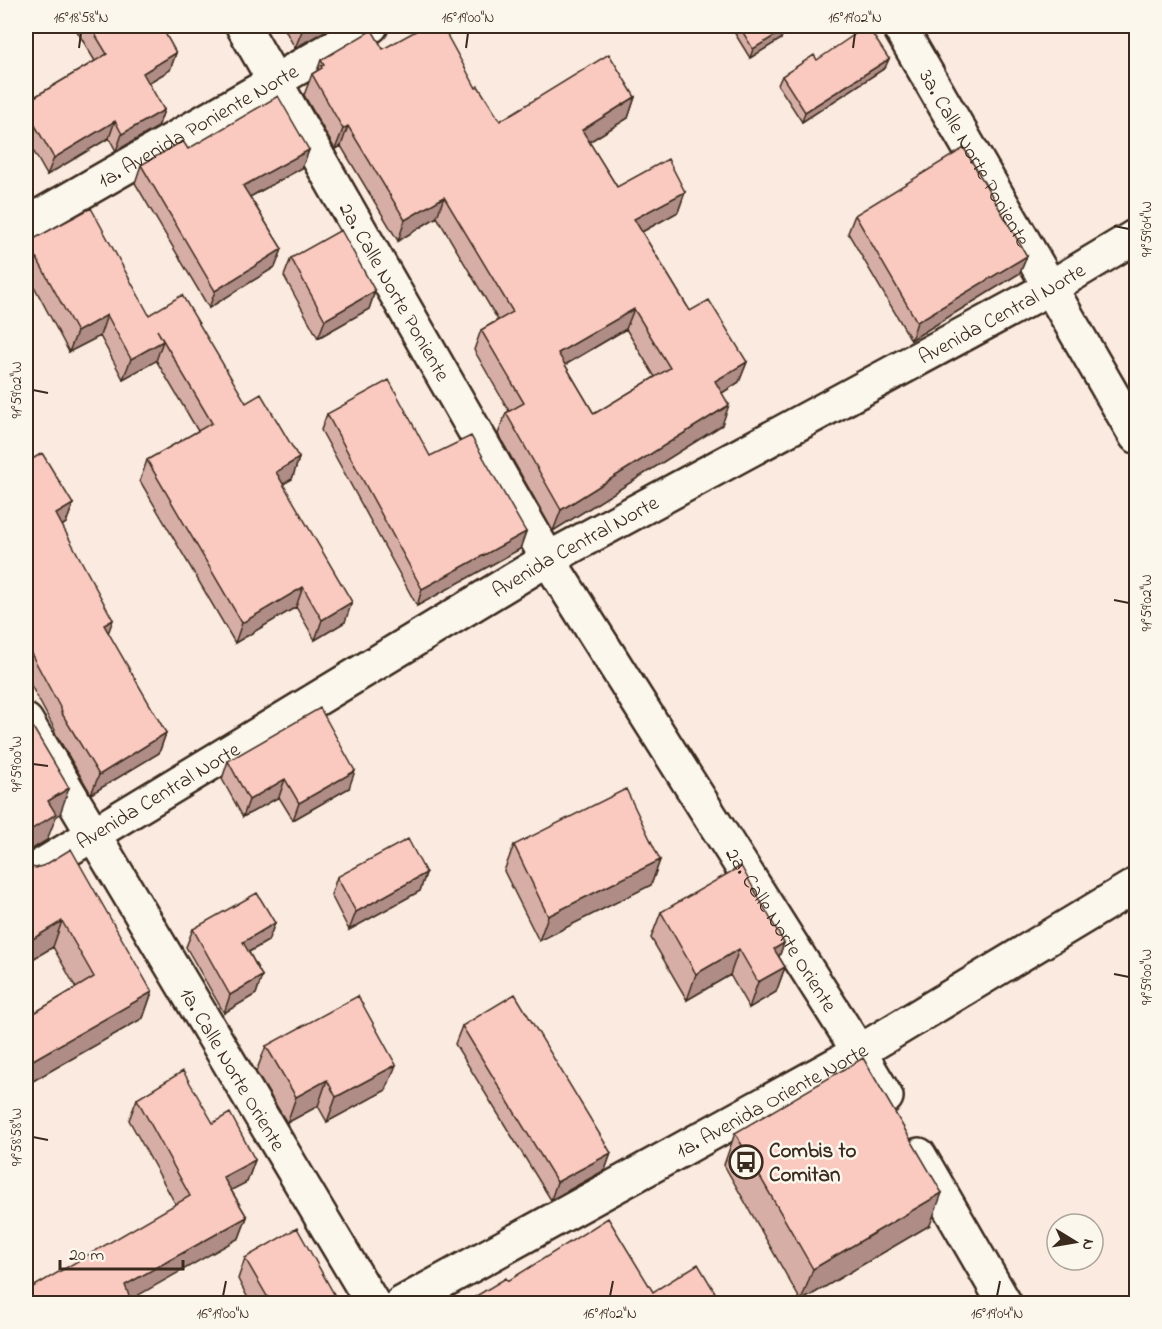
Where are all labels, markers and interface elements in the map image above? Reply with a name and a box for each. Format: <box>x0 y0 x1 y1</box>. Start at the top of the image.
text: 16°18'58"N <box>53 7 109 29</box>
text: 16°19'00"N <box>442 7 494 29</box>
text: 16°19'02"N <box>828 7 882 29</box>
street label: 1a. Avenida Poniente Norte <box>93 57 305 197</box>
street label: 3a. Calle Norte Poniente <box>910 65 1037 253</box>
street label: 2a. Calle Norte Poniente <box>330 198 457 388</box>
text: 91°59'04"W <box>1136 201 1158 257</box>
street label: Avenida Central Norte <box>913 256 1092 373</box>
text: 91°59'02"W <box>6 361 28 419</box>
street label: Avenida Central Norte <box>487 489 665 606</box>
text: 91°59'02"W <box>1136 574 1158 632</box>
street label: Avenida Central Norte <box>71 735 247 858</box>
text: 91°59'00"W <box>6 736 28 792</box>
street label: 2a. Calle Norte Oriente <box>717 842 844 1019</box>
text: 91°59'00"W <box>1136 949 1158 1005</box>
street label: 1a. Calle Norte Oriente <box>171 982 292 1158</box>
street label: 1a. Avenida Oriente Norte <box>671 1037 875 1167</box>
text: 91°58'58"W <box>6 1108 28 1166</box>
place label: Combis to Comitan <box>769 1137 857 1191</box>
bus stop icon: Combis to Comitan <box>728 1144 764 1180</box>
north arrow <box>1045 1212 1105 1272</box>
scale bar <box>60 1233 183 1271</box>
text: N <box>1075 1237 1101 1252</box>
text: 20 m <box>69 1243 104 1269</box>
text: 16°19'00"N <box>197 1303 249 1325</box>
text: 16°19'02"N <box>583 1303 637 1325</box>
text: 16°19'04"N <box>971 1303 1023 1325</box>

